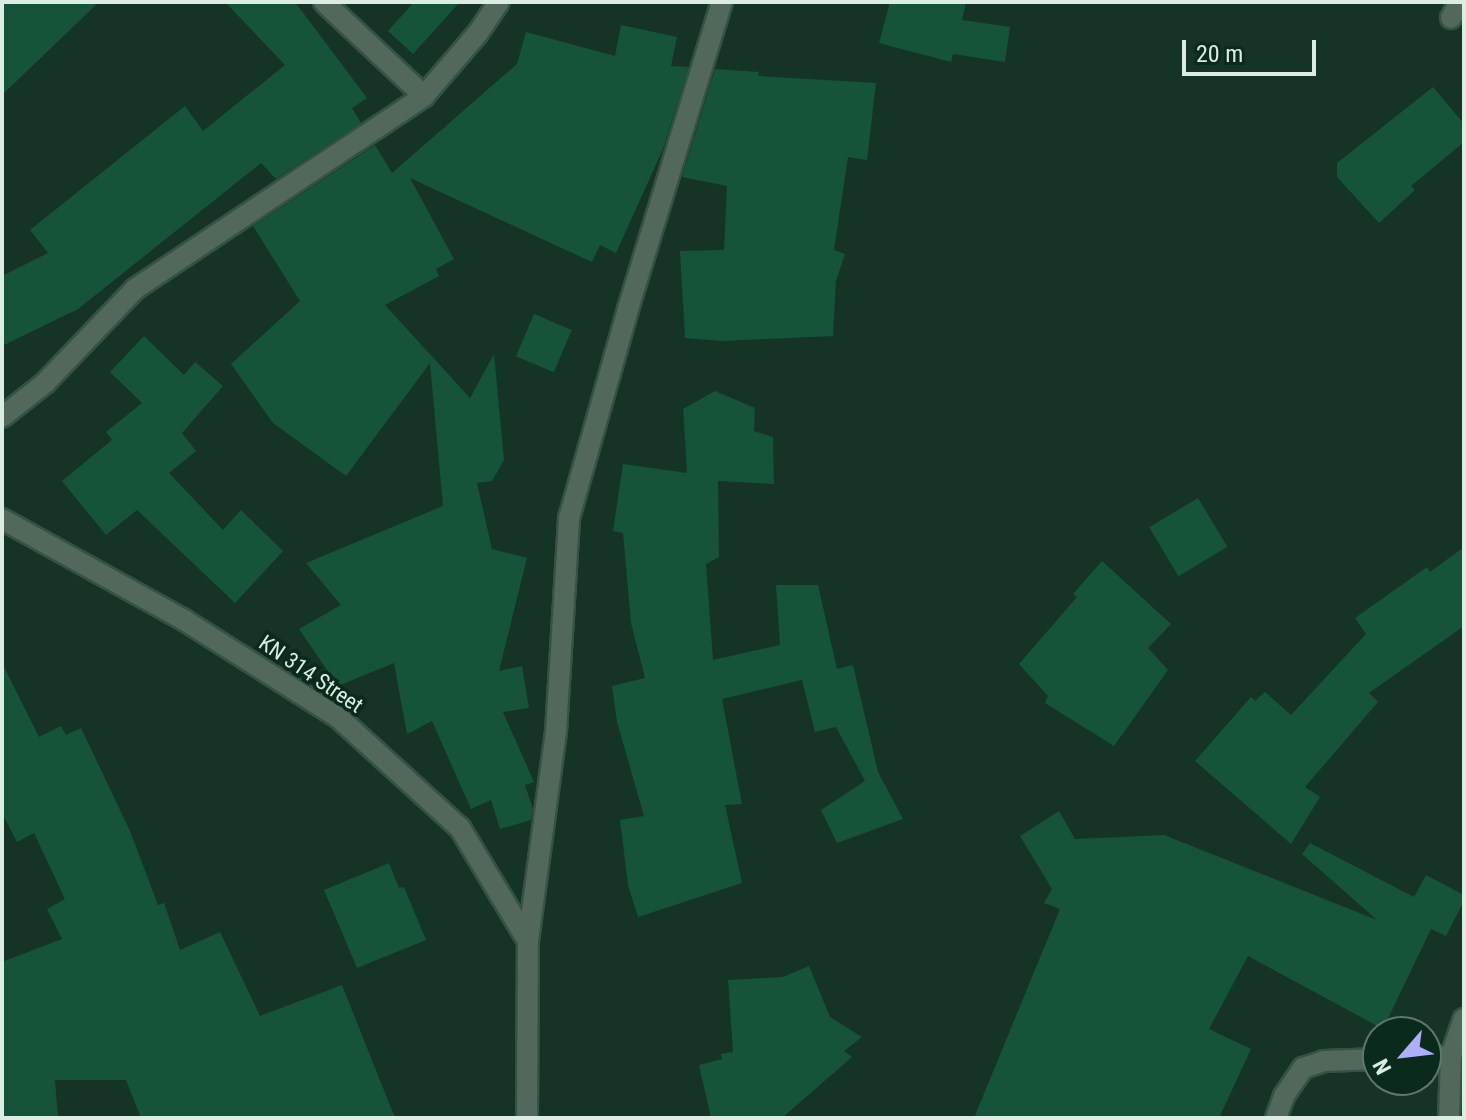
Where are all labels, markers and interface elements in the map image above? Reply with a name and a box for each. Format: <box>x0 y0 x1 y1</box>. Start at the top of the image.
scale bar <box>1186 24 1320 74</box>
text: 20 m <box>1196 40 1243 68</box>
street label: KN 314 Street <box>254 630 368 718</box>
north arrow <box>1362 1016 1442 1096</box>
text: N <box>1368 1055 1396 1078</box>

